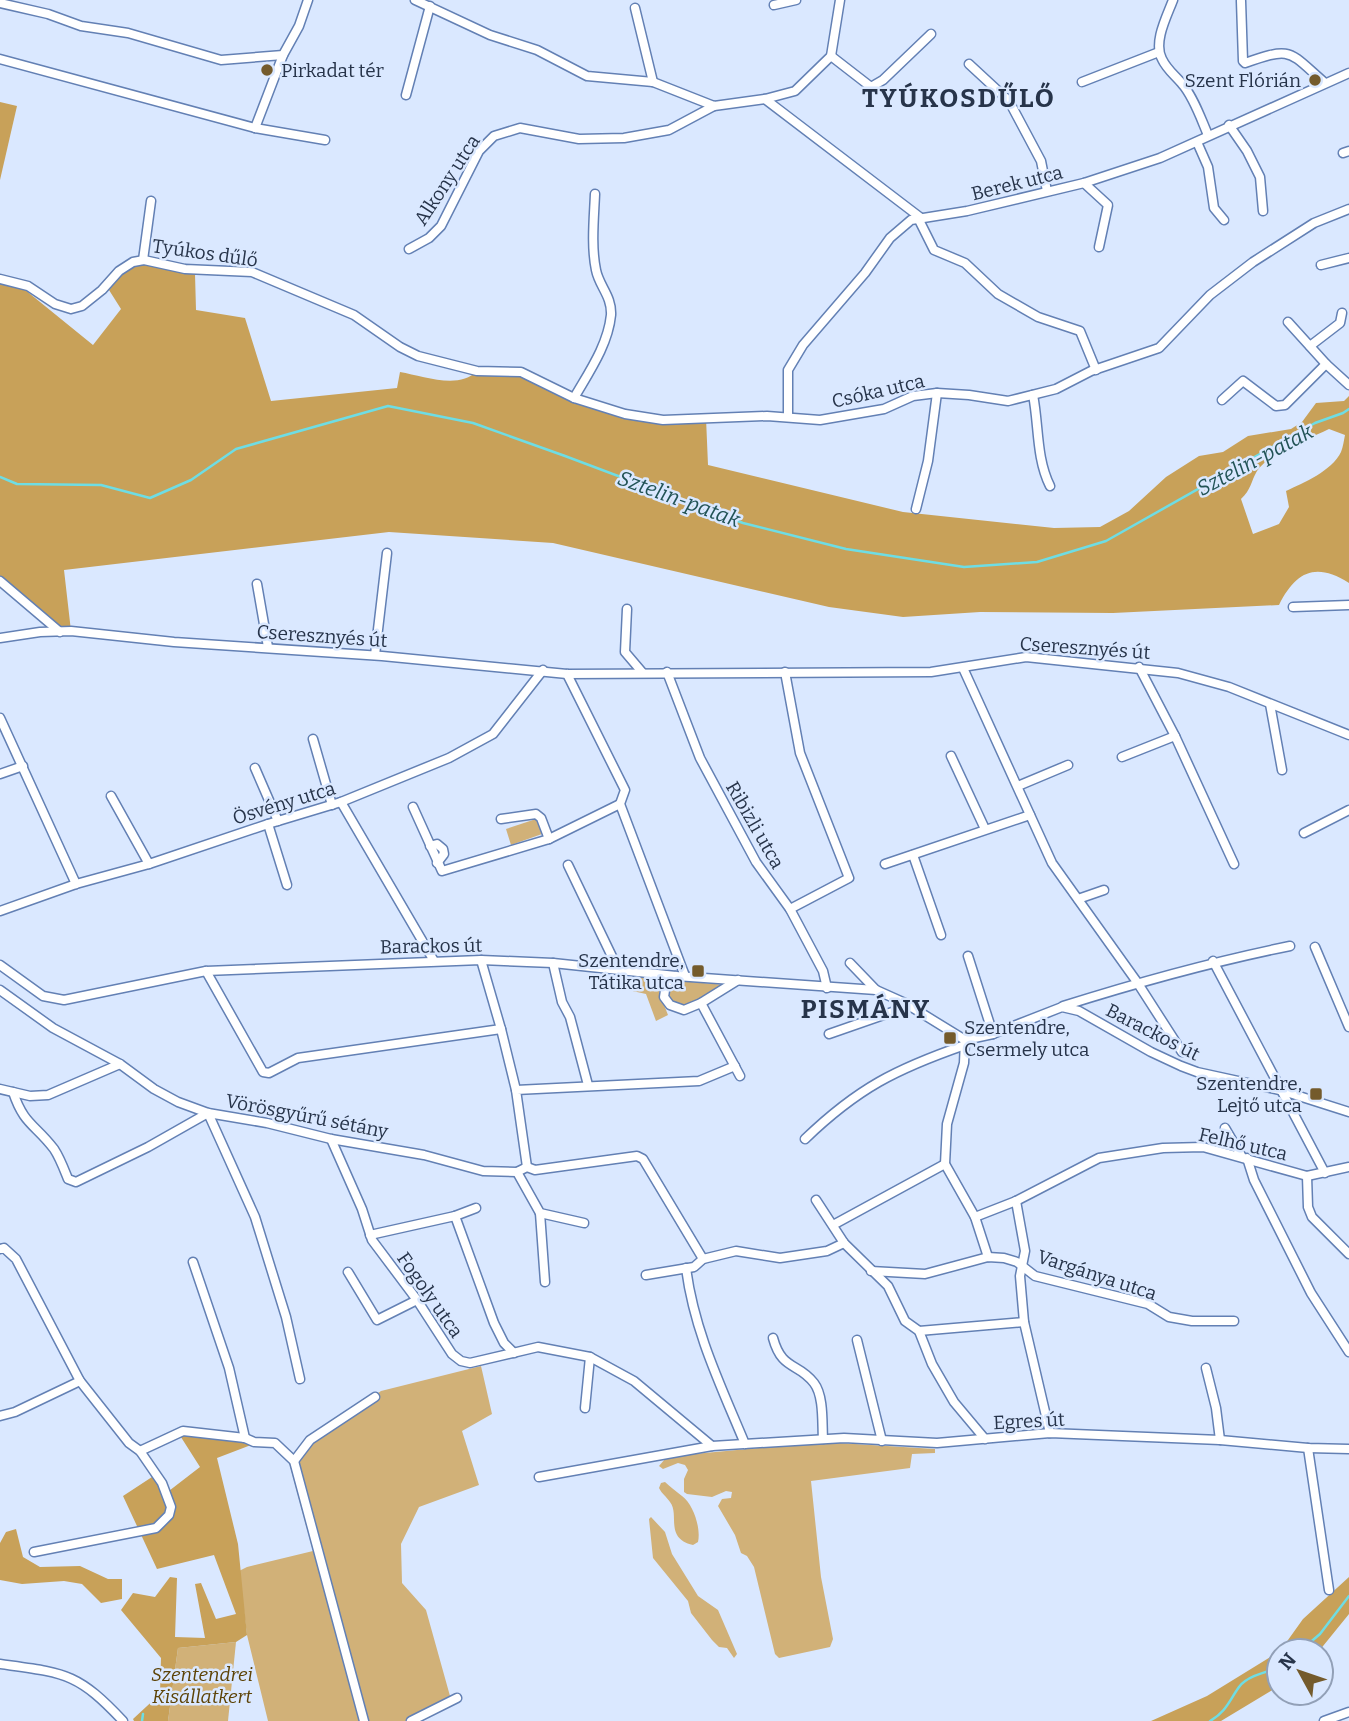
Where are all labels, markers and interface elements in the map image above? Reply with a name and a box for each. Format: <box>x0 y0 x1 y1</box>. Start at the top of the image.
place label: Pirkadat tér <box>281 59 385 82</box>
marker: Pirkadat tér <box>259 62 275 78</box>
place label: Szent Flórián <box>1185 69 1301 92</box>
marker: Szent Flórián <box>1307 72 1323 88</box>
district label: TYÚKOSDŰLŐ <box>862 81 1056 114</box>
street label: Alkony utca <box>409 130 485 230</box>
street label: Berek utca <box>969 160 1066 205</box>
street label: Tyúkos dűlő <box>151 234 259 272</box>
street label: Csóka utca <box>829 369 927 413</box>
water label: Sztelin-patak <box>1192 418 1318 502</box>
water label: Sztelin-patak <box>614 465 744 533</box>
street label: Cseresznyés út <box>256 620 388 652</box>
street label: Cseresznyés út <box>1019 632 1151 664</box>
street label: Ösvény utca <box>230 776 339 830</box>
street label: Ribizli utca <box>721 777 789 873</box>
street label: Barackos út <box>380 934 482 958</box>
place label: Szentendre, Tátika utca <box>578 949 685 994</box>
marker: Szentendre, Tátika utca <box>690 963 706 979</box>
district label: PISMÁNY <box>801 993 931 1025</box>
street label: Barackos út <box>1102 999 1204 1066</box>
place label: Szentendre, Csermely utca <box>964 1016 1090 1061</box>
marker: Szentendre, Csermely utca <box>942 1030 958 1046</box>
place label: Szentendre, Lejtő utca <box>1196 1072 1303 1117</box>
marker: Szentendre, Lejtő utca <box>1308 1086 1324 1102</box>
street label: Vörösgyűrű sétány <box>224 1089 391 1143</box>
street label: Felhő utca <box>1196 1123 1290 1166</box>
street label: Vargánya utca <box>1034 1245 1160 1305</box>
street label: Fogoly utca <box>392 1248 468 1343</box>
street label: Egres út <box>993 1408 1066 1434</box>
north arrow <box>1265 1637 1335 1707</box>
text: N <box>1274 1648 1301 1674</box>
park label: Szentendrei Kisállatkert <box>151 1663 253 1708</box>

